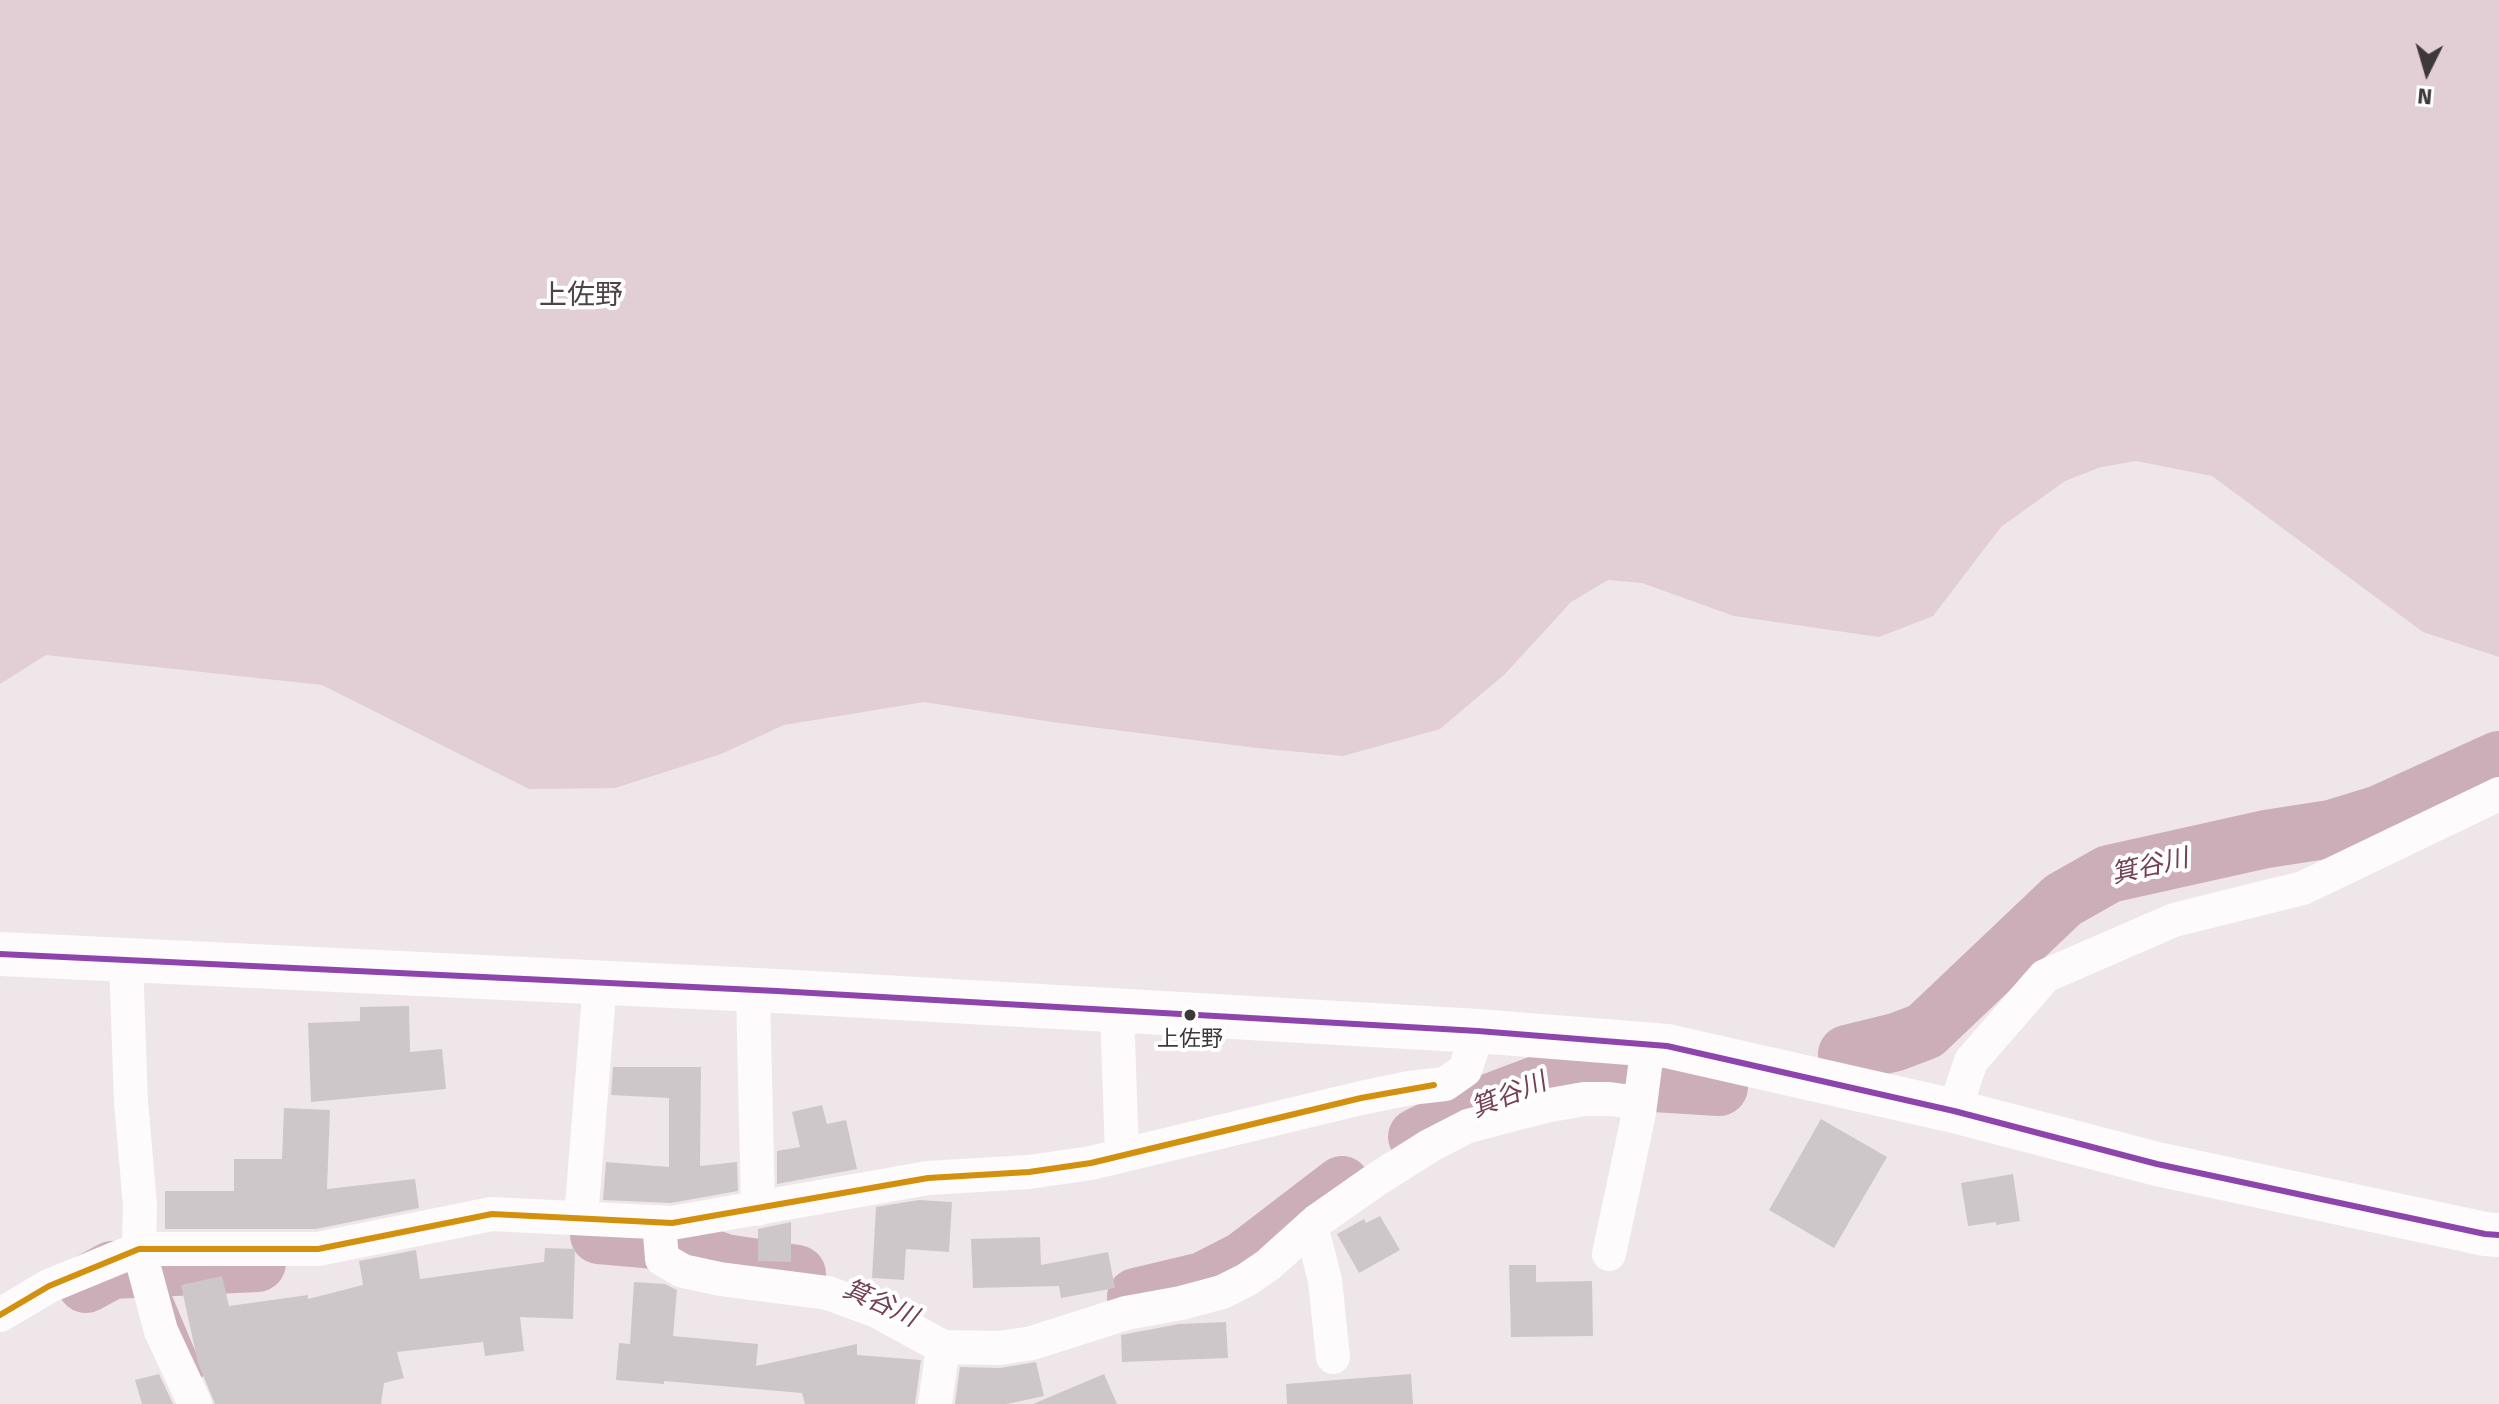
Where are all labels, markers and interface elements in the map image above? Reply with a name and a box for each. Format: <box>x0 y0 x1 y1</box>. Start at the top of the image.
north arrow <box>2387 32 2467 112</box>
text: N <box>2416 82 2433 110</box>
district label: 上佐野 <box>539 279 623 313</box>
water label: 箕谷川 <box>2108 843 2192 891</box>
marker: 上佐野 <box>1182 1007 1198 1023</box>
place label: 上佐野 <box>1157 1027 1223 1053</box>
water label: 箕谷川 <box>1467 1067 1551 1125</box>
water label: 箕谷川 <box>838 1274 922 1334</box>

